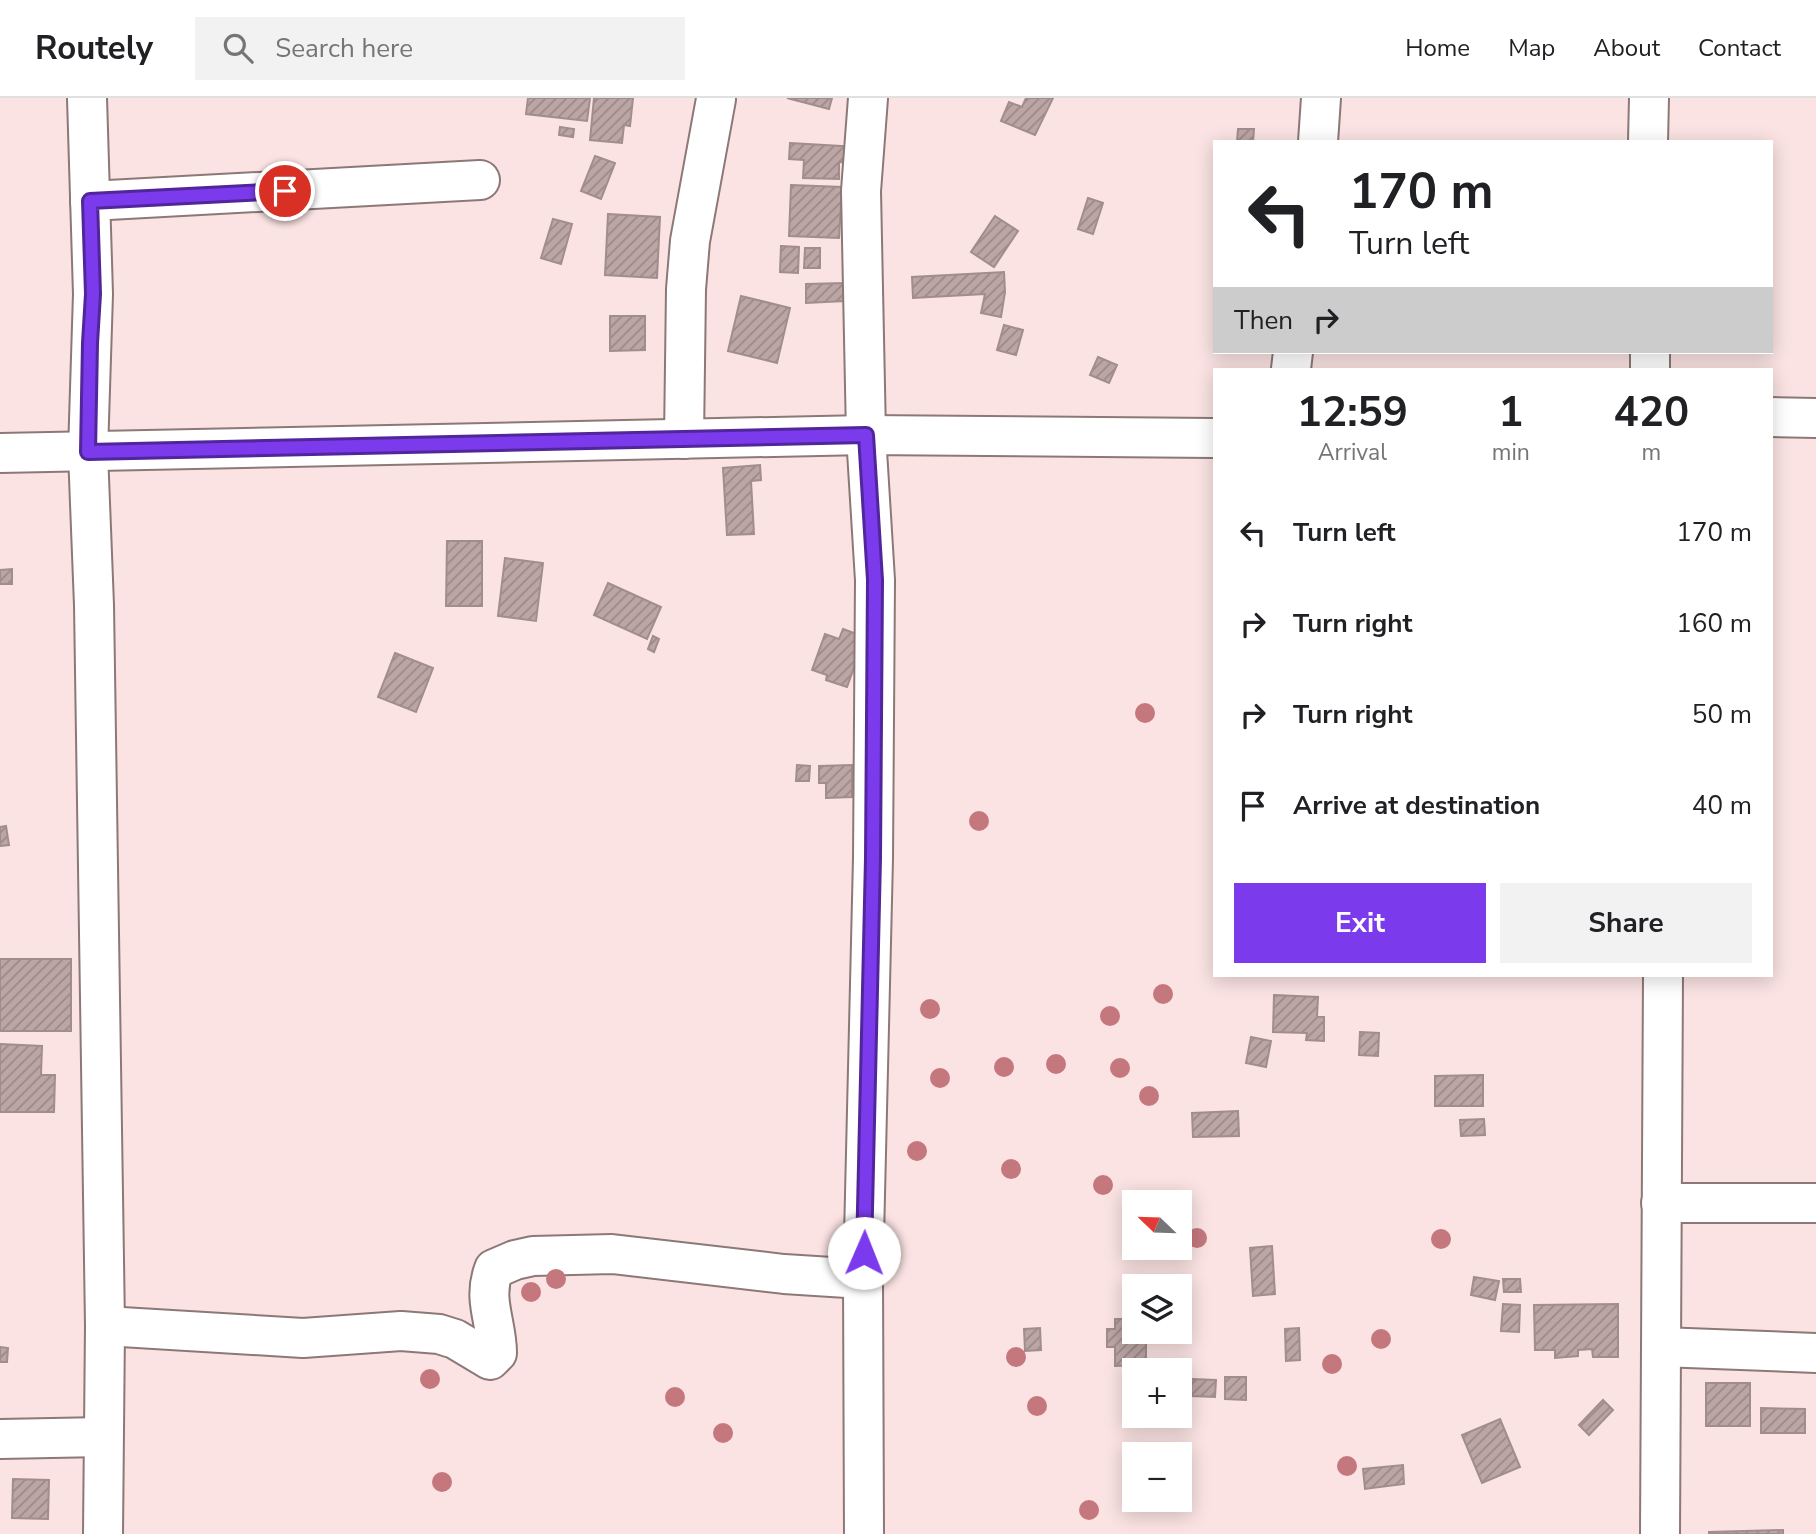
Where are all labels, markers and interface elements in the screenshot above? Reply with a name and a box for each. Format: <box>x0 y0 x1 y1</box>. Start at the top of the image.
search box <box>195 17 685 80</box>
text: Routely <box>35 26 153 71</box>
icon: search <box>219 29 257 67</box>
text: Search here <box>275 31 413 66</box>
text: Home <box>1405 32 1470 64</box>
text: Map <box>1508 32 1555 64</box>
text: About <box>1593 32 1660 64</box>
text: Contact <box>1698 32 1781 64</box>
text: 170 m <box>1349 158 1493 225</box>
pin <box>255 161 315 221</box>
icon: left <box>1234 168 1325 259</box>
icon: arrive <box>266 172 304 210</box>
text: Turn left <box>1349 222 1469 265</box>
icon: right <box>1307 301 1345 339</box>
text: Then <box>1234 303 1293 338</box>
text: 12:59 <box>1297 384 1408 441</box>
text: 1 <box>1498 384 1523 441</box>
text: 420 <box>1614 384 1689 441</box>
text: Arrival <box>1318 437 1387 468</box>
text: min <box>1492 437 1530 468</box>
text: m <box>1642 437 1661 468</box>
icon: left <box>1234 514 1272 552</box>
text: Turn left <box>1293 515 1396 550</box>
text: 170 m <box>1676 515 1752 550</box>
icon: right <box>1234 605 1272 643</box>
text: Turn right <box>1293 606 1412 641</box>
text: 160 m <box>1676 606 1752 641</box>
icon: right <box>1234 696 1272 734</box>
text: Turn right <box>1293 697 1412 732</box>
text: 50 m <box>1692 697 1752 732</box>
icon: arrive <box>1234 787 1272 825</box>
text: Arrive at destination <box>1293 788 1540 823</box>
text: 40 m <box>1692 788 1752 823</box>
button: Exit <box>1234 883 1486 963</box>
button: Share <box>1500 883 1752 963</box>
north arrow <box>1122 1190 1192 1260</box>
map controls <box>1122 1190 1192 1512</box>
position arrow <box>827 1216 901 1290</box>
button: layers <box>1122 1274 1192 1344</box>
button: + <box>1122 1358 1192 1428</box>
button: − <box>1122 1442 1192 1512</box>

